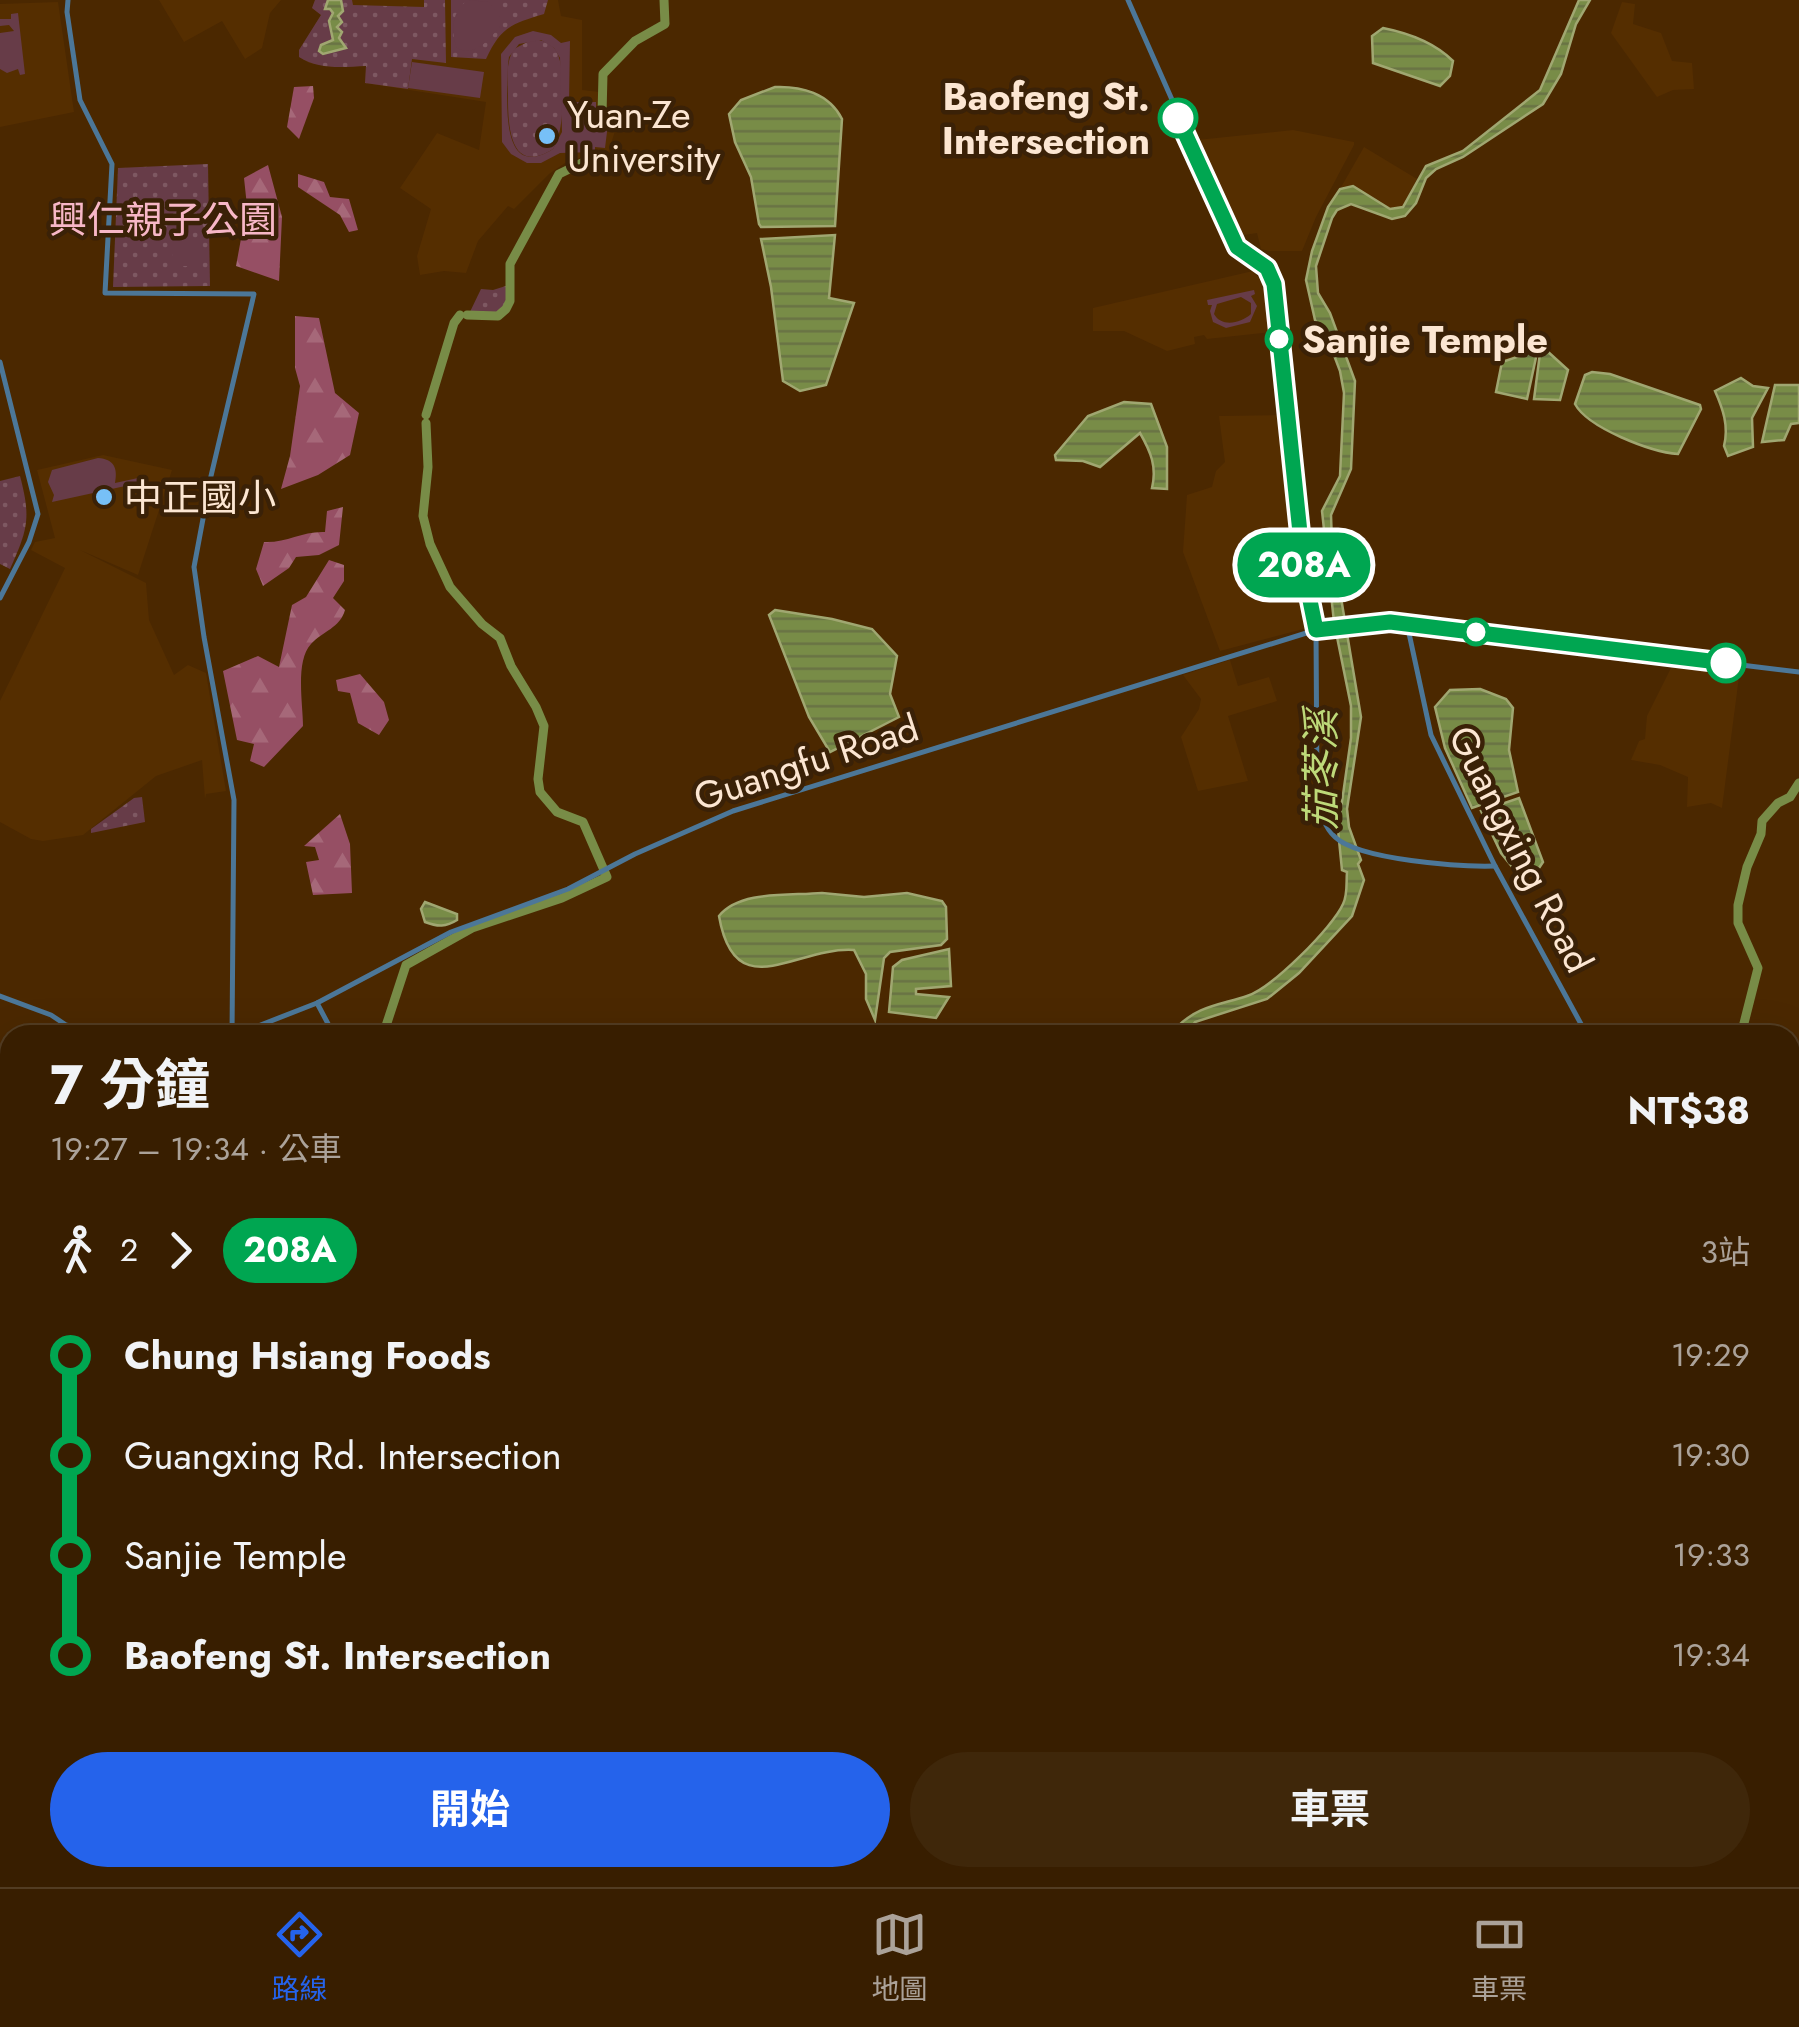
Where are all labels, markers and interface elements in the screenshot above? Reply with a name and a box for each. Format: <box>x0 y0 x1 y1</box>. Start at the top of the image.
place label: Baofeng St. Intersection <box>942 69 1150 168</box>
place label: Yuan-Ze University <box>567 87 721 186</box>
marker: Baofeng St. Intersection <box>1159 99 1197 137</box>
marker: Yuan-Ze University <box>536 125 558 147</box>
park label: 興仁親子公園 <box>49 192 277 247</box>
place label: Sanjie Temple <box>1302 312 1548 367</box>
marker: Sanjie Temple <box>1266 326 1292 352</box>
place label: 中正國小 <box>124 470 276 525</box>
marker: 中正國小 <box>93 486 115 508</box>
line badge: 208A <box>1234 532 1374 598</box>
text: 208A <box>1257 540 1351 590</box>
unlabelled marker <box>1463 619 1489 645</box>
unlabelled marker <box>1707 644 1745 682</box>
street label: Guangfu Road <box>686 700 926 824</box>
water label: 茄苳溪 <box>1292 705 1350 830</box>
street label: Guangxing Road <box>1435 716 1607 982</box>
text: 7 分鐘 <box>50 1045 210 1125</box>
text: NT$38 <box>1627 1083 1750 1138</box>
text: 19:27 – 19:34 · 公車 <box>50 1126 342 1172</box>
icon: walk <box>50 1223 105 1278</box>
icon: forward <box>153 1223 208 1278</box>
text: 208A <box>243 1225 337 1275</box>
text: 2 <box>120 1227 138 1273</box>
text: 3站 <box>1701 1229 1750 1275</box>
text: Chung Hsiang Foods <box>124 1328 491 1383</box>
text: 19:29 <box>1671 1332 1750 1378</box>
text: Guangxing Rd. Intersection <box>124 1428 562 1483</box>
text: 19:30 <box>1671 1432 1750 1478</box>
text: Sanjie Temple <box>124 1528 346 1583</box>
text: 19:33 <box>1673 1532 1750 1578</box>
text: Baofeng St. Intersection <box>124 1628 551 1683</box>
text: 19:34 <box>1671 1632 1750 1678</box>
button: 開始 <box>50 1752 890 1867</box>
button: 車票 <box>910 1752 1750 1867</box>
tab: 路線 <box>272 1907 328 2010</box>
tab: 地圖 <box>871 1907 927 2010</box>
tab: 車票 <box>1471 1907 1527 2010</box>

